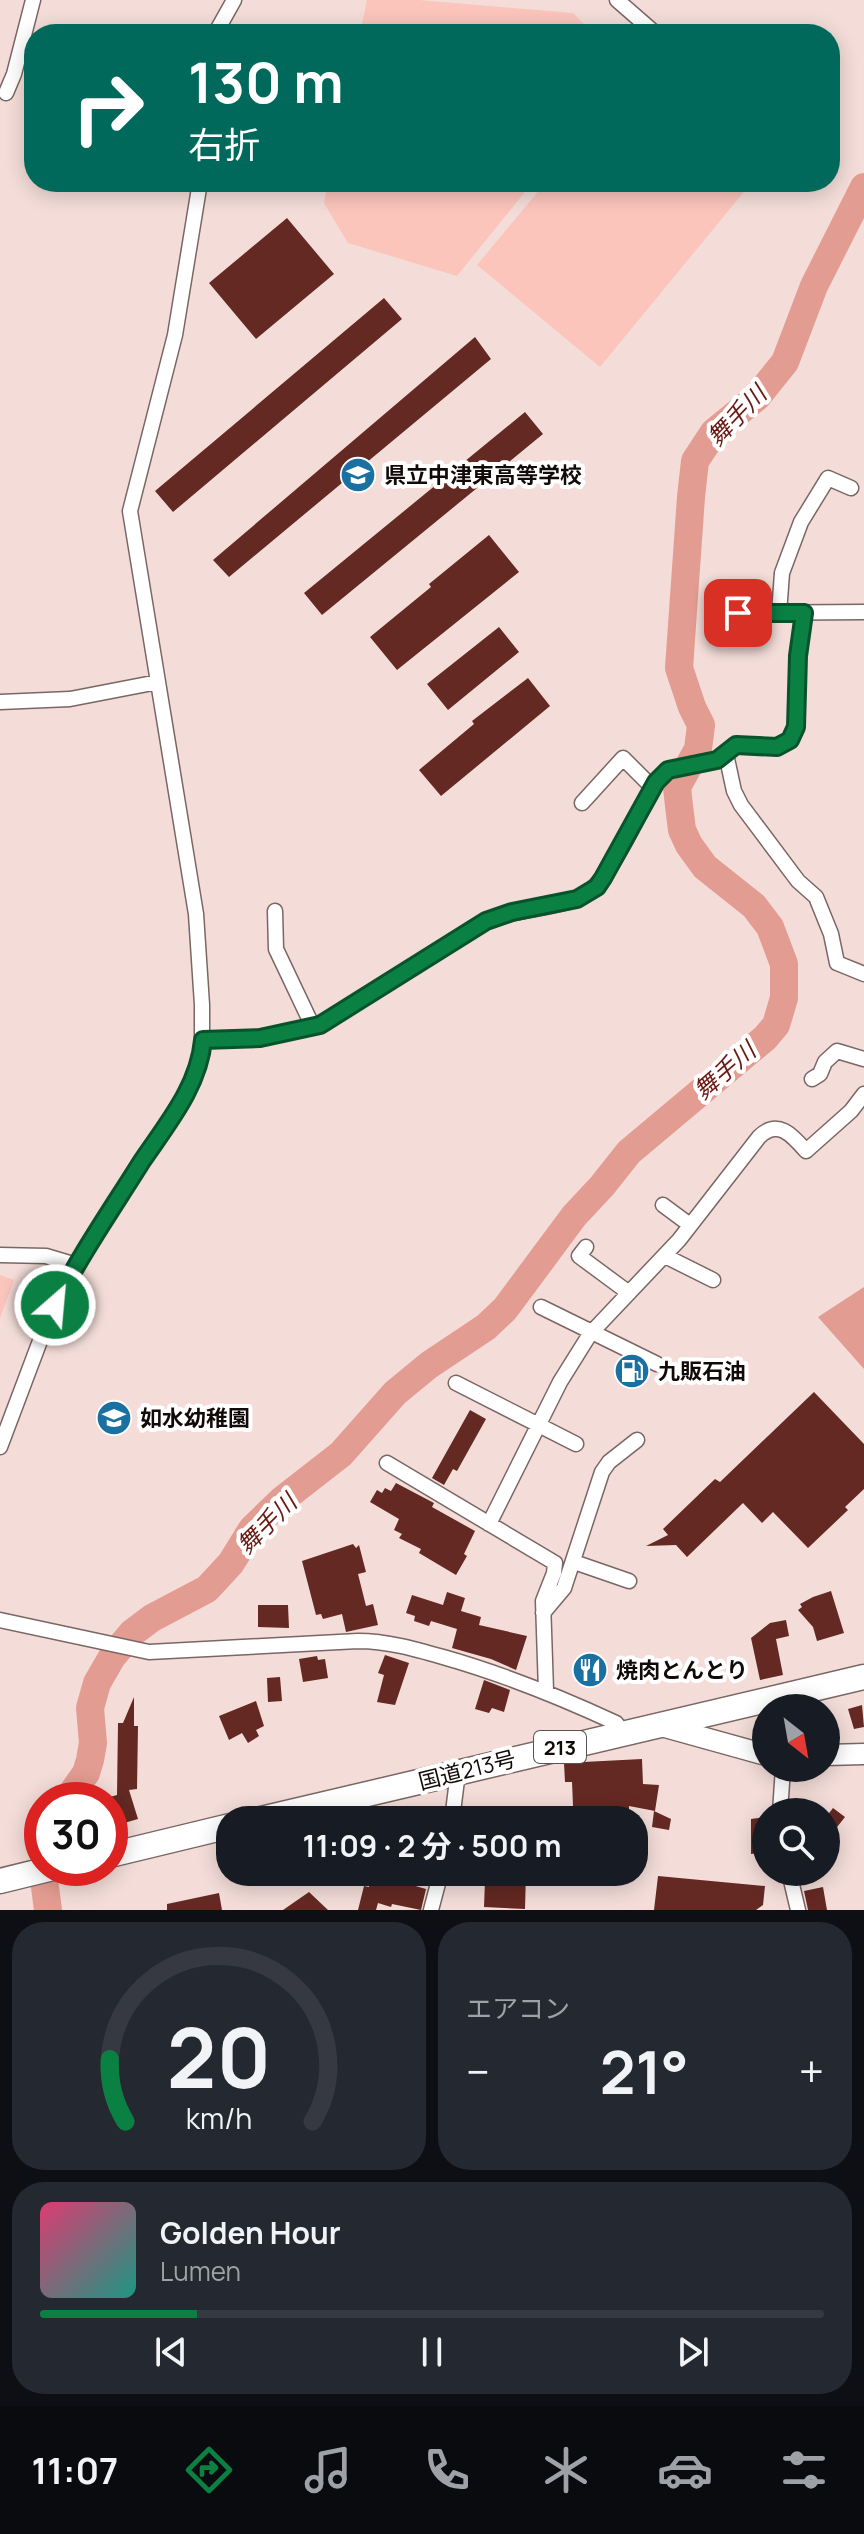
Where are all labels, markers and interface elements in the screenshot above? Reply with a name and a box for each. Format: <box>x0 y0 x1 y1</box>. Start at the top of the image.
text: 130 m <box>188 43 344 120</box>
icon: right <box>56 56 160 160</box>
text: 右折 <box>188 120 260 169</box>
water label: 舞手川 <box>699 375 775 452</box>
school or university icon: 県立中津東高等学校 <box>339 456 377 494</box>
place label: 県立中津東高等学校 <box>384 460 582 490</box>
pin <box>704 579 772 647</box>
icon: arrive <box>716 591 760 635</box>
water label: 舞手川 <box>686 1032 764 1106</box>
position arrow <box>13 1263 97 1347</box>
fuel station icon: 九販石油 <box>613 1352 651 1390</box>
place label: 九販石油 <box>658 1356 746 1386</box>
school or university icon: 如水幼稚園 <box>95 1399 133 1437</box>
place label: 如水幼稚園 <box>140 1403 250 1433</box>
water label: 舞手川 <box>229 1484 305 1560</box>
restaurant icon: 焼肉とんとり <box>571 1651 609 1689</box>
place label: 焼肉とんとり <box>616 1655 748 1685</box>
north arrow <box>752 1694 840 1782</box>
map controls <box>752 1694 840 1886</box>
road number: 213 <box>534 1731 586 1763</box>
street label: 国道213号 <box>415 1743 519 1797</box>
speed limit sign: 30 <box>24 1782 128 1886</box>
button: search <box>752 1798 840 1886</box>
text: 11:09 · 2 分 · 500 m <box>303 1825 561 1866</box>
text: エアコン <box>466 1990 570 2026</box>
text: 20 <box>167 1999 271 2113</box>
text: 21° <box>600 2030 689 2112</box>
text: − <box>466 2041 490 2101</box>
text: + <box>799 2041 824 2101</box>
text: km/h <box>186 2099 252 2138</box>
text: Golden Hour <box>160 2212 341 2253</box>
text: Lumen <box>160 2253 241 2289</box>
icon: previous <box>149 2330 193 2374</box>
icon: pause <box>410 2330 454 2374</box>
icon: next <box>671 2330 715 2374</box>
icon: directions <box>181 2442 237 2498</box>
icon: music <box>300 2442 356 2498</box>
icon: phone <box>419 2442 475 2498</box>
icon: climate <box>538 2442 594 2498</box>
icon: car <box>657 2442 713 2498</box>
icon: filters <box>776 2442 832 2498</box>
text: 11:07 <box>32 2446 118 2495</box>

